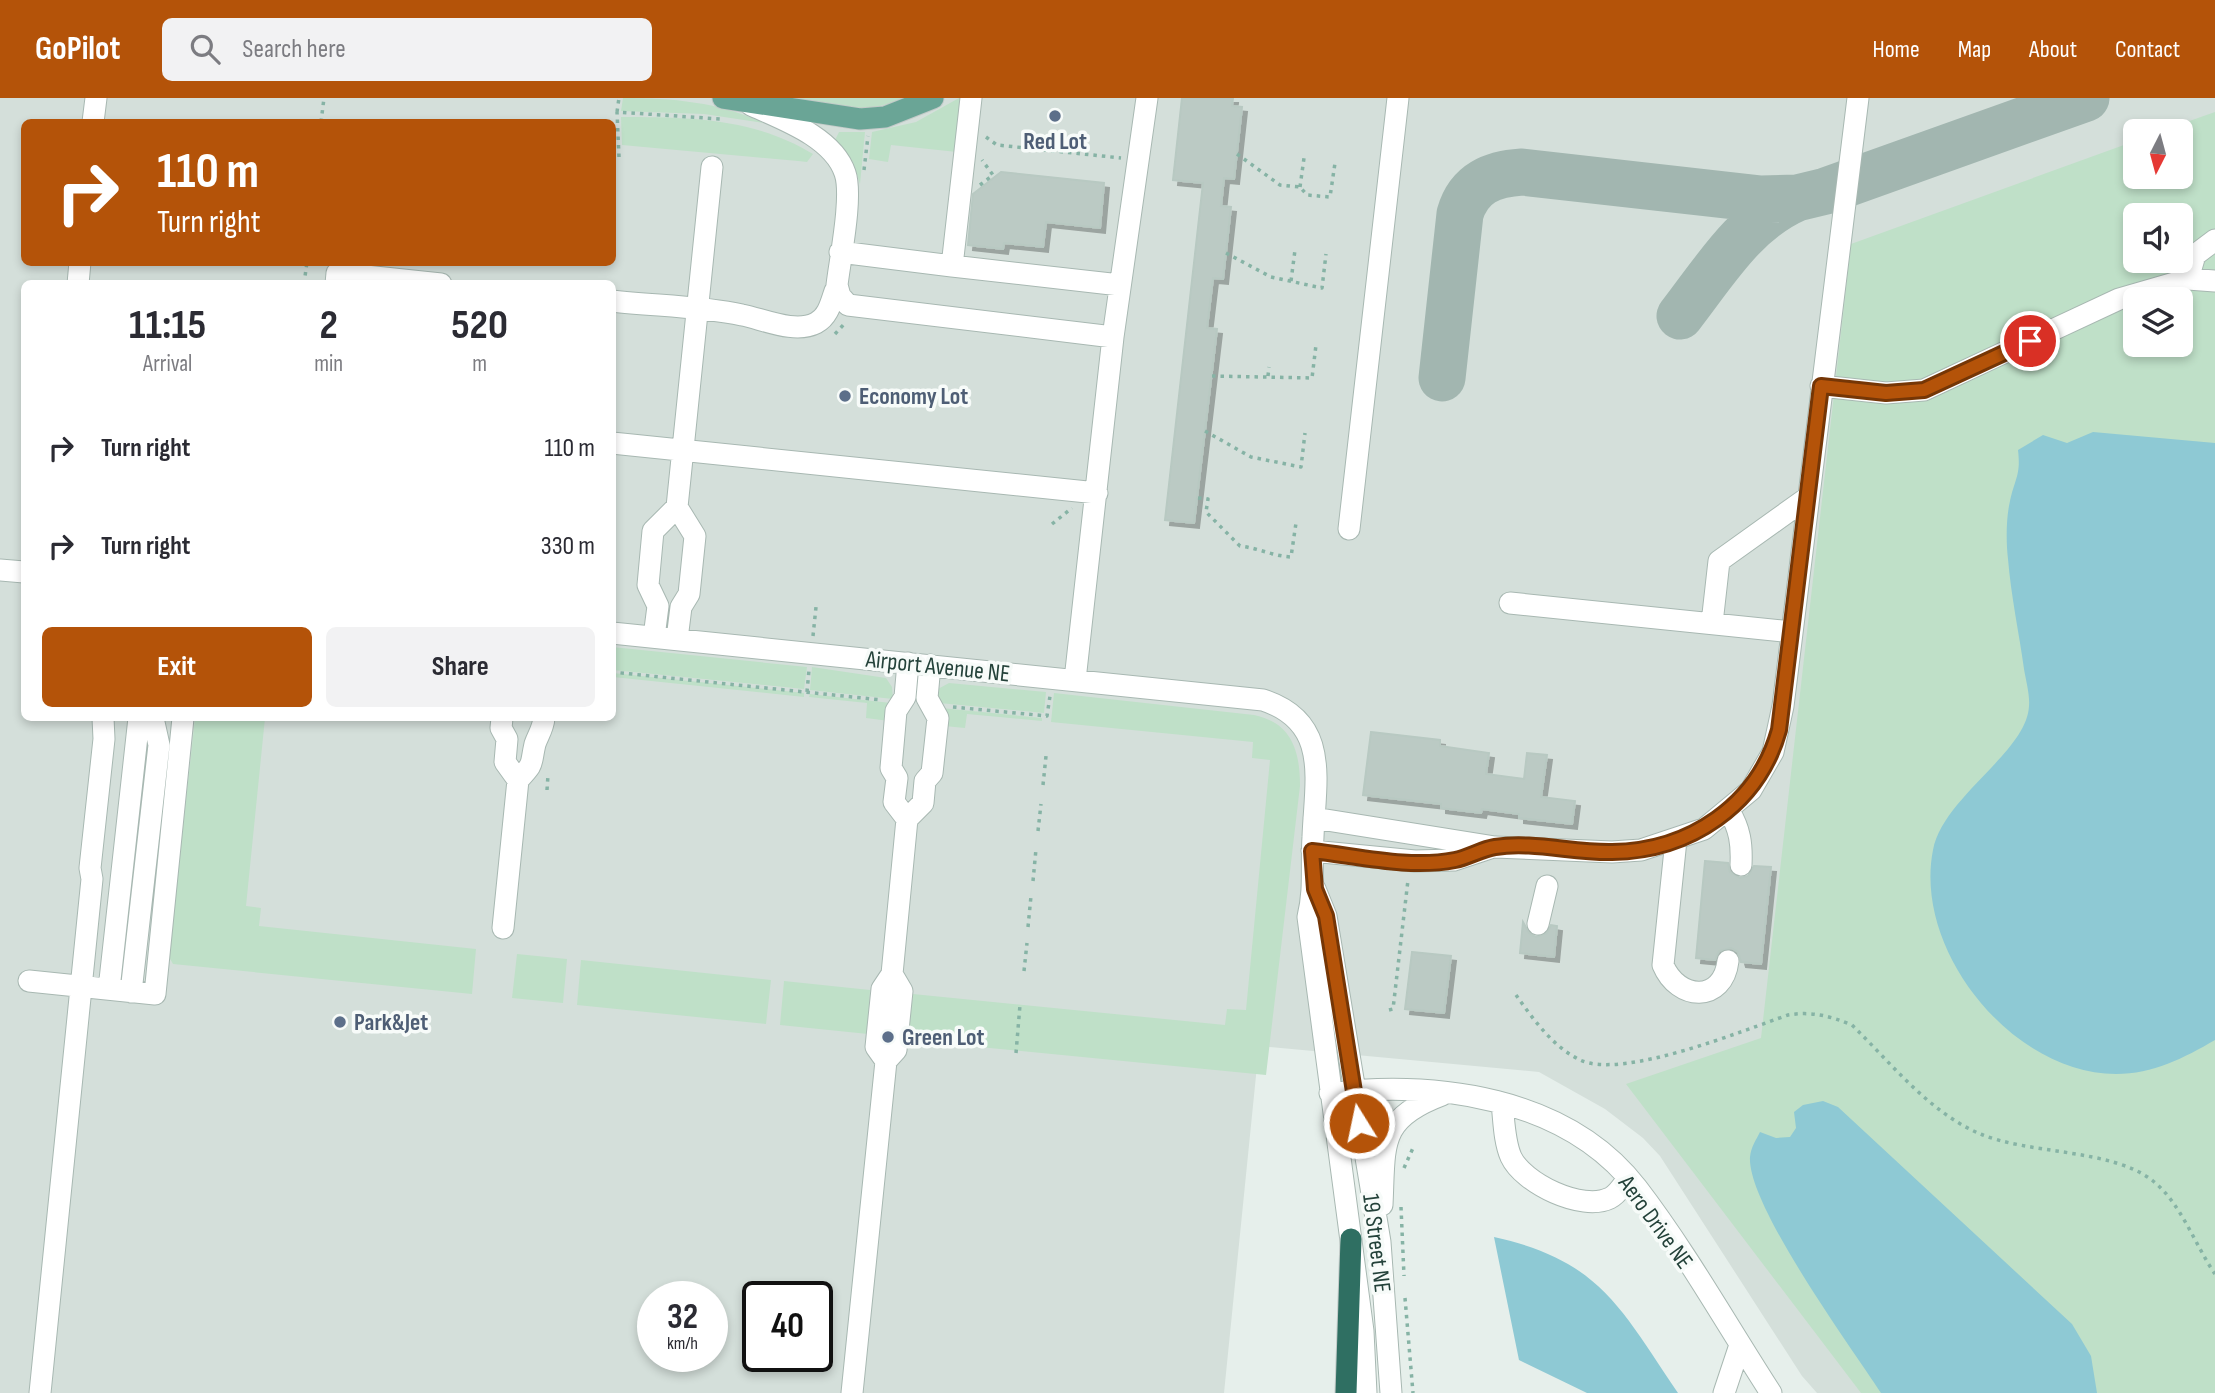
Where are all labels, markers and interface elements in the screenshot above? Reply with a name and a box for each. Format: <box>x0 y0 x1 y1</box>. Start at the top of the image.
search box <box>162 18 652 81</box>
text: GoPilot <box>35 29 120 69</box>
icon: search <box>186 30 224 68</box>
text: Search here <box>242 34 346 65</box>
text: Home <box>1872 35 1920 64</box>
text: Map <box>1958 35 1991 64</box>
text: About <box>2029 35 2077 64</box>
text: Contact <box>2115 35 2180 64</box>
marker: Red Lot <box>1047 108 1063 124</box>
north arrow <box>2123 119 2193 189</box>
map controls <box>2123 119 2193 357</box>
place label: Red Lot <box>1023 127 1087 156</box>
text: 110 m <box>157 143 259 202</box>
icon: right <box>42 147 133 238</box>
text: Turn right <box>157 203 261 242</box>
button: sound <box>2123 203 2193 273</box>
button: layers <box>2123 287 2193 357</box>
text: 11:15 <box>129 300 206 351</box>
text: 2 <box>320 300 338 351</box>
text: 520 <box>451 300 508 351</box>
pin <box>2000 311 2060 371</box>
icon: arrive <box>2011 322 2049 360</box>
text: Arrival <box>143 350 192 378</box>
text: min <box>314 350 343 378</box>
text: m <box>472 350 487 378</box>
place label: Economy Lot <box>859 382 968 411</box>
marker: Economy Lot <box>837 388 853 404</box>
icon: right <box>42 429 80 467</box>
text: Turn right <box>101 433 190 464</box>
text: 110 m <box>544 433 595 464</box>
icon: right <box>42 527 80 565</box>
text: Turn right <box>101 531 190 562</box>
text: 330 m <box>541 531 595 562</box>
button: Exit <box>42 627 312 707</box>
button: Share <box>326 627 595 707</box>
street label: Airport Avenue NE <box>864 644 1011 688</box>
place label: Park&Jet <box>354 1008 428 1037</box>
marker: Park&Jet <box>332 1014 348 1030</box>
place label: Green Lot <box>902 1023 984 1052</box>
marker: Green Lot <box>880 1029 896 1045</box>
position arrow <box>1322 1086 1396 1160</box>
street label: Aero Drive NE <box>1611 1169 1699 1275</box>
street label: 19 Street NE <box>1356 1192 1397 1294</box>
speed limit sign: 40 <box>742 1281 833 1372</box>
text: 32 <box>667 1296 698 1339</box>
text: km/h <box>667 1333 698 1354</box>

